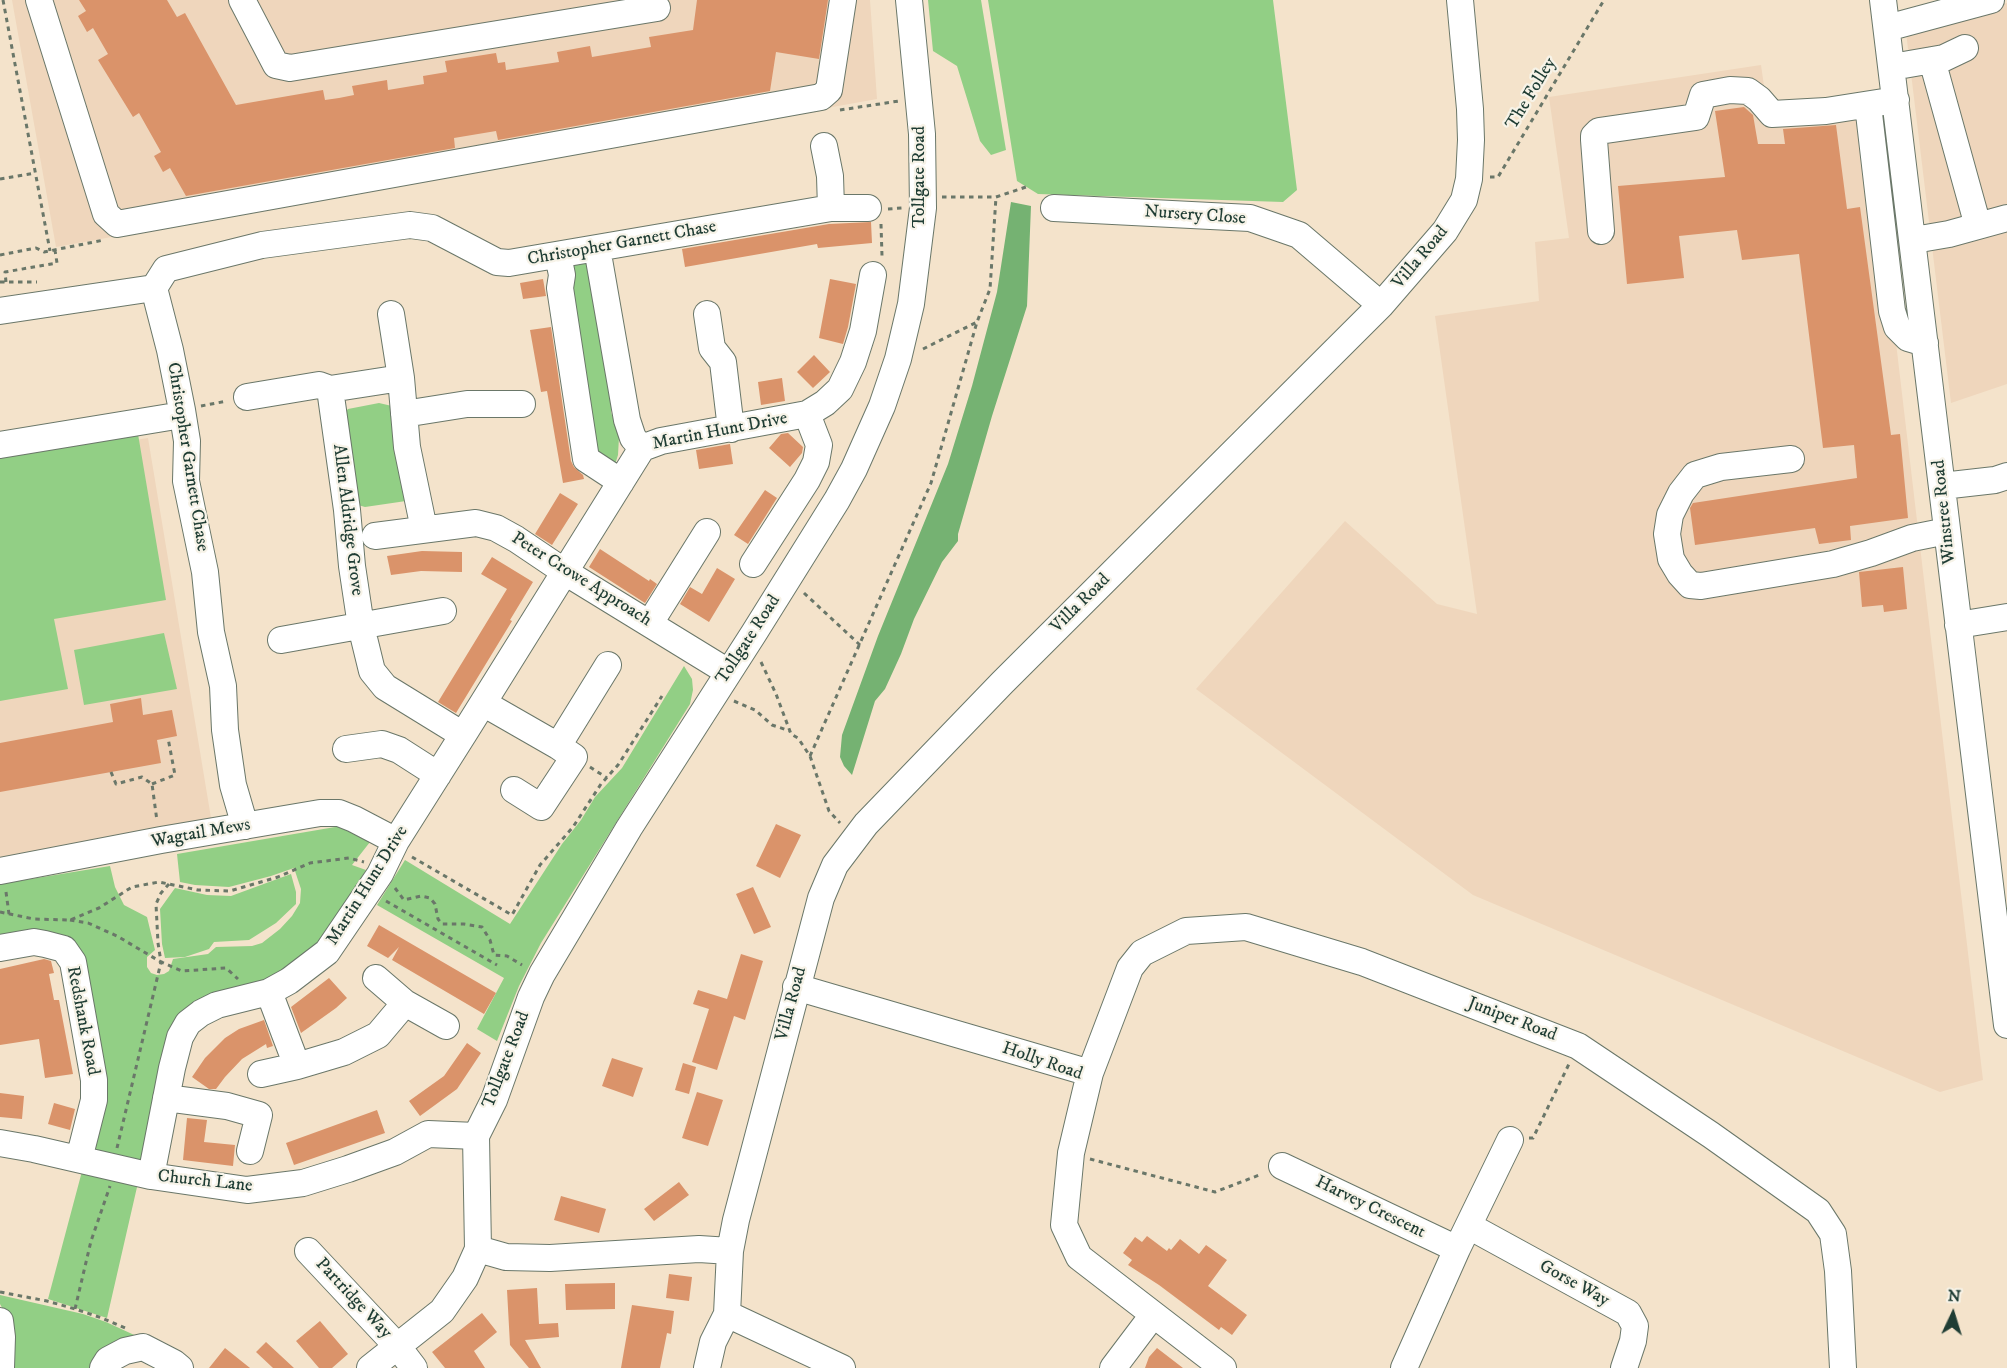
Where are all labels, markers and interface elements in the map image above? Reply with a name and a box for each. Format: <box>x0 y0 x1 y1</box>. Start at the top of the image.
street label: The Folley <box>1502 54 1562 134</box>
street label: Tollgate Road <box>909 126 931 228</box>
street label: Nursery Close <box>1143 202 1247 230</box>
street label: Christopher Garnett Chase <box>526 217 718 271</box>
street label: Villa Road <box>1388 222 1454 294</box>
street label: Christopher Garnett Chase <box>161 361 213 553</box>
street label: Martin Hunt Drive <box>651 408 789 456</box>
street label: Allen Aldridge Grove <box>327 443 367 597</box>
street label: Winstree Road <box>1929 459 1961 565</box>
street label: Peter Crowe Approach <box>507 528 655 632</box>
street label: Villa Road <box>1047 570 1115 638</box>
street label: Tollgate Road <box>712 591 786 689</box>
street label: Wagtail Mews <box>150 815 252 853</box>
street label: Martin Hunt Drive <box>323 822 413 950</box>
street label: Redshank Road <box>61 965 103 1077</box>
street label: Villa Road <box>772 965 812 1043</box>
street label: Juniper Road <box>1464 993 1560 1047</box>
street label: Tollgate Road <box>479 1009 535 1111</box>
street label: Holly Road <box>999 1038 1085 1086</box>
street label: Church Lane <box>157 1166 253 1198</box>
street label: Harvey Crescent <box>1311 1172 1429 1244</box>
street label: Partridge Way <box>310 1254 396 1344</box>
street label: Gorse Way <box>1535 1256 1613 1312</box>
north arrow <box>1923 1284 1983 1344</box>
text: N <box>1947 1286 1961 1306</box>

